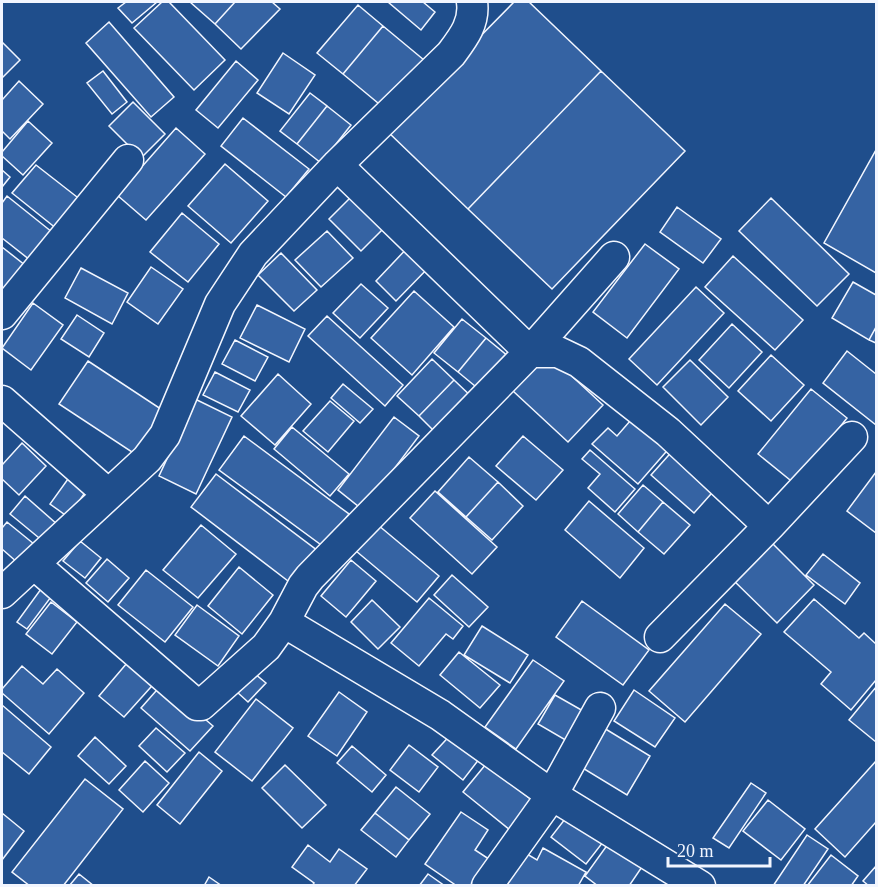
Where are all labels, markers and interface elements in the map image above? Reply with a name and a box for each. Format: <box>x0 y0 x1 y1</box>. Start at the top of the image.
scale bar <box>668 830 770 868</box>
text: 20 m <box>677 841 714 861</box>

